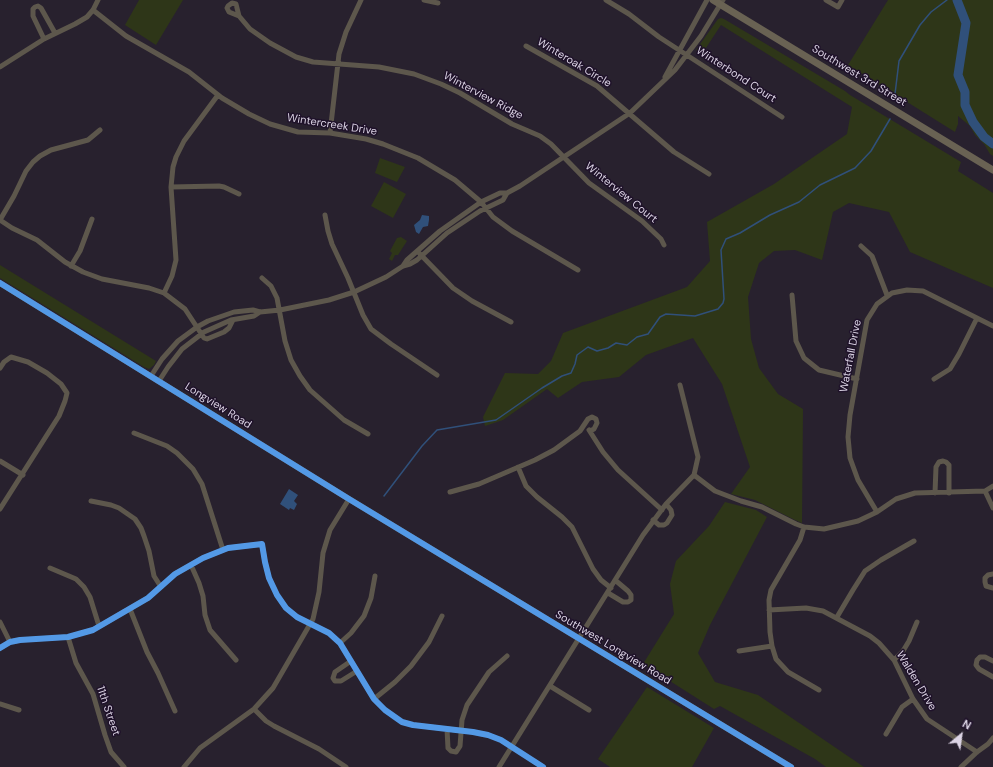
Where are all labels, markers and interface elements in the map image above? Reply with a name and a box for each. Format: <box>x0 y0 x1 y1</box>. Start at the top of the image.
street label: Winteroak Circle <box>535 36 613 90</box>
street label: Southwest 3rd Street <box>809 42 909 110</box>
street label: Winterbond Court <box>694 44 778 106</box>
street label: Winterview Ridge <box>441 69 525 123</box>
street label: Wintercreek Drive <box>286 111 378 139</box>
street label: Winterview Court <box>582 160 660 226</box>
street label: Waterfall Drive <box>837 319 865 393</box>
street label: Longview Road <box>182 380 254 432</box>
street label: Southwest Longview Road <box>553 608 673 688</box>
street label: Walden Drive <box>893 649 939 713</box>
street label: 11th Street <box>93 684 123 738</box>
north arrow <box>941 715 981 755</box>
text: N <box>960 716 974 733</box>

